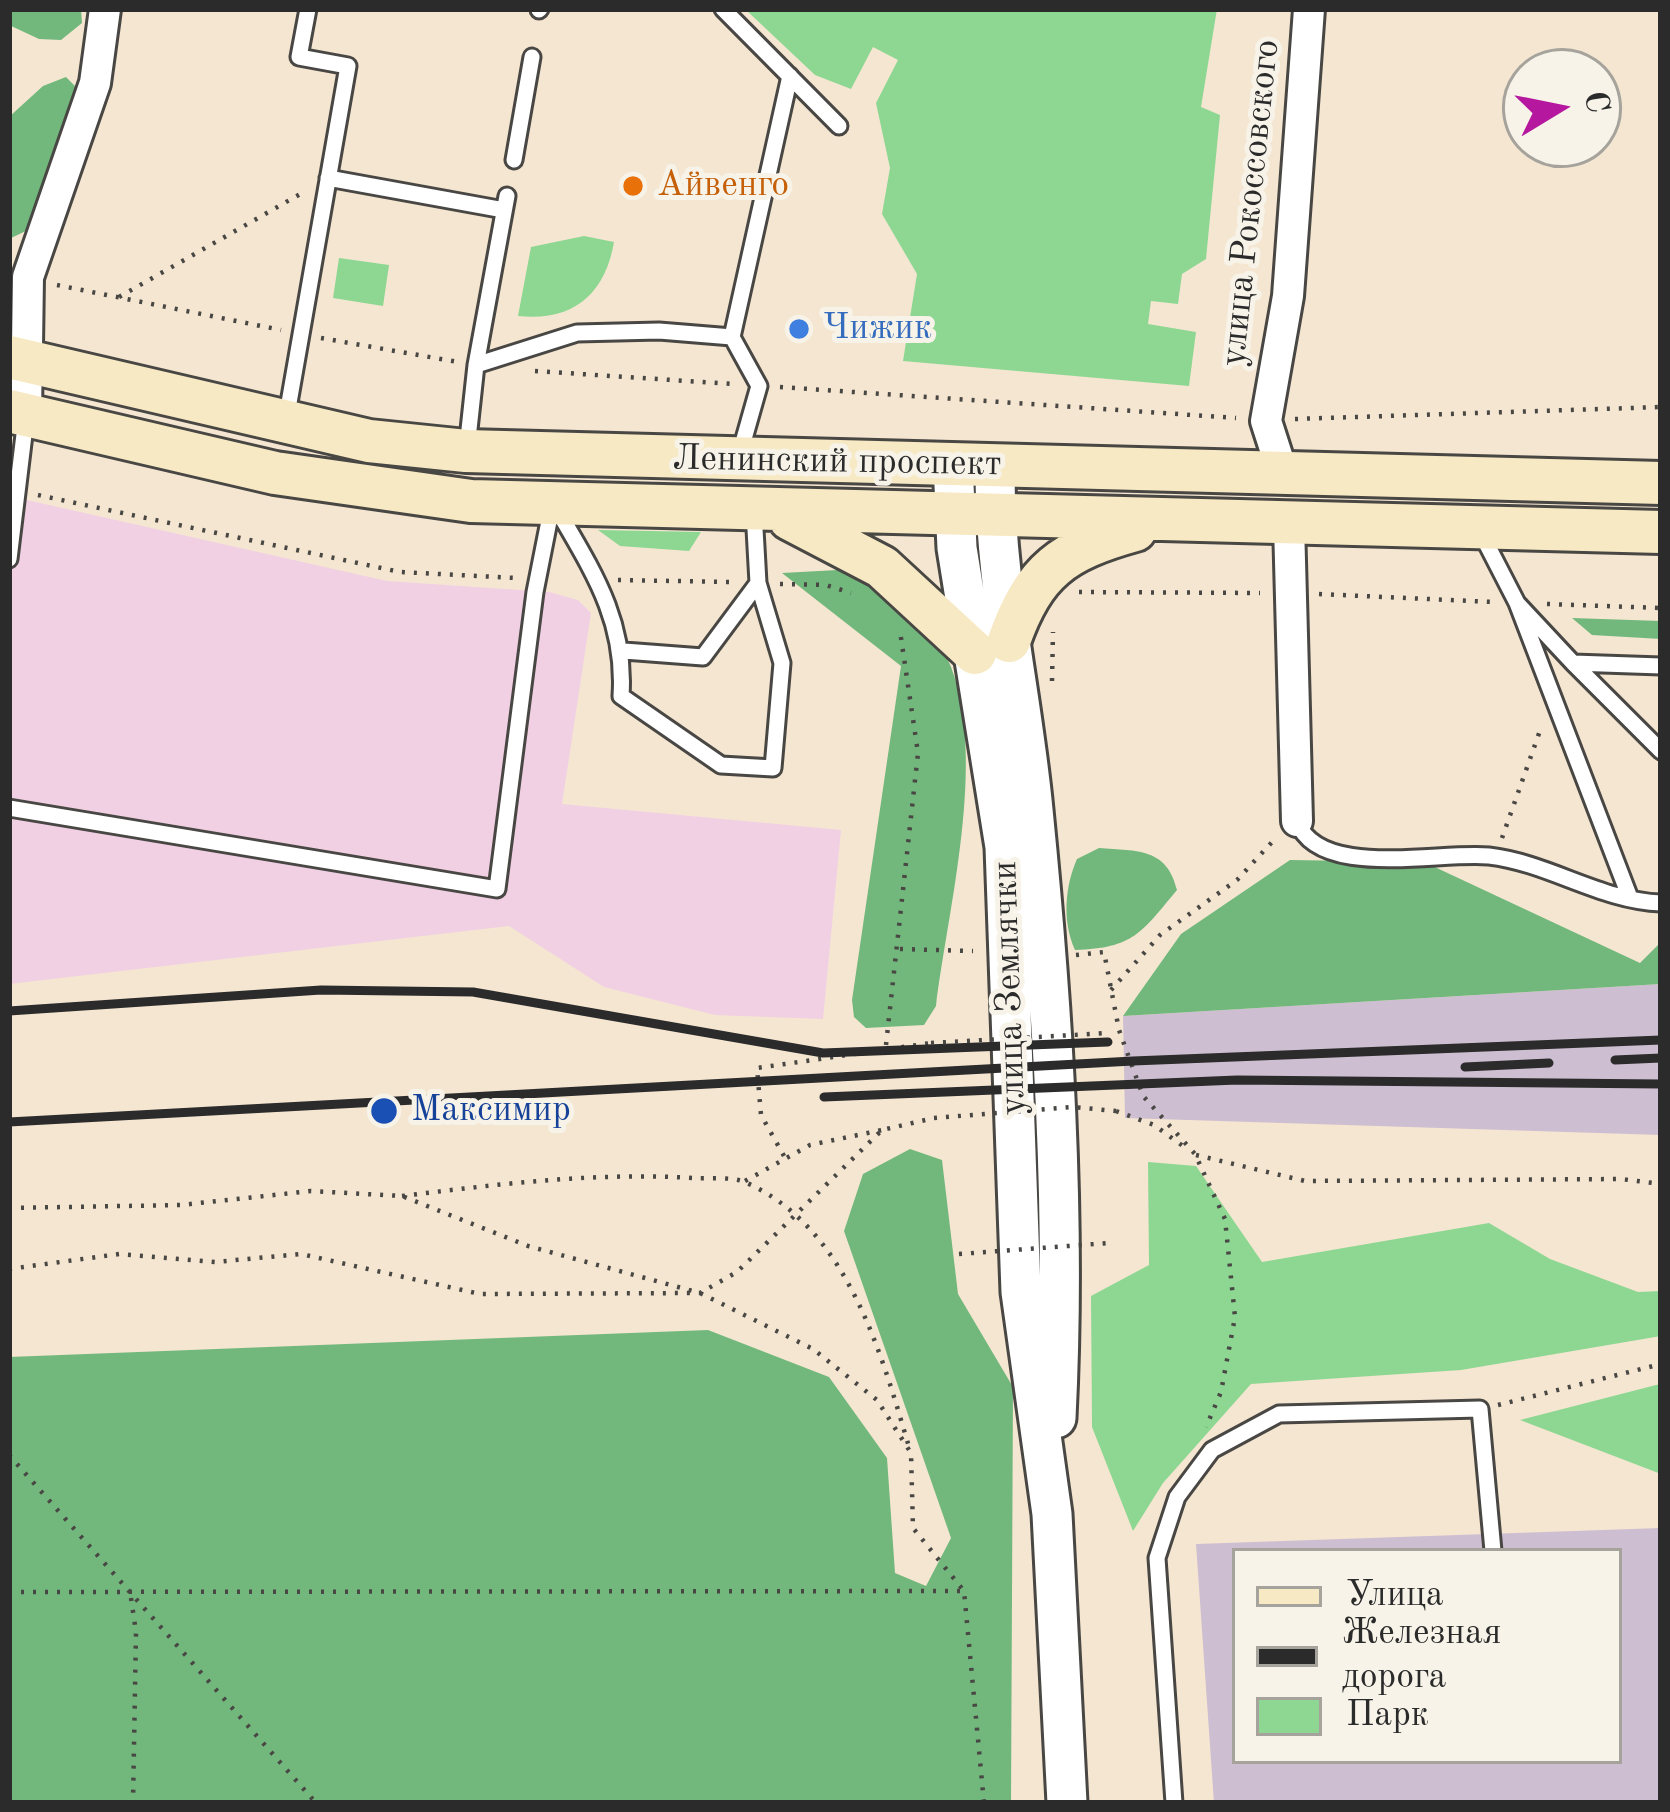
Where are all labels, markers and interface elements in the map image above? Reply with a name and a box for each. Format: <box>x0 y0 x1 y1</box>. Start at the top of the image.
street label: улица Рокоссовского <box>1212 38 1290 368</box>
north arrow <box>1502 48 1622 168</box>
text: С <box>1577 89 1613 116</box>
place label: Айвенго <box>657 164 789 208</box>
marker: Айвенго <box>620 173 646 199</box>
place label: Чижик <box>823 307 932 351</box>
marker: Чижик <box>786 316 812 342</box>
street label: Ленинский проспект <box>672 438 1002 486</box>
street label: улица Землячки <box>984 860 1036 1116</box>
place label: Максимир <box>411 1089 571 1133</box>
marker: Максимир <box>368 1095 400 1127</box>
legend <box>1232 1548 1622 1764</box>
text: Улица <box>1346 1578 1444 1614</box>
text: Железная дорога <box>1342 1616 1502 1696</box>
text: Парк <box>1346 1698 1429 1734</box>

